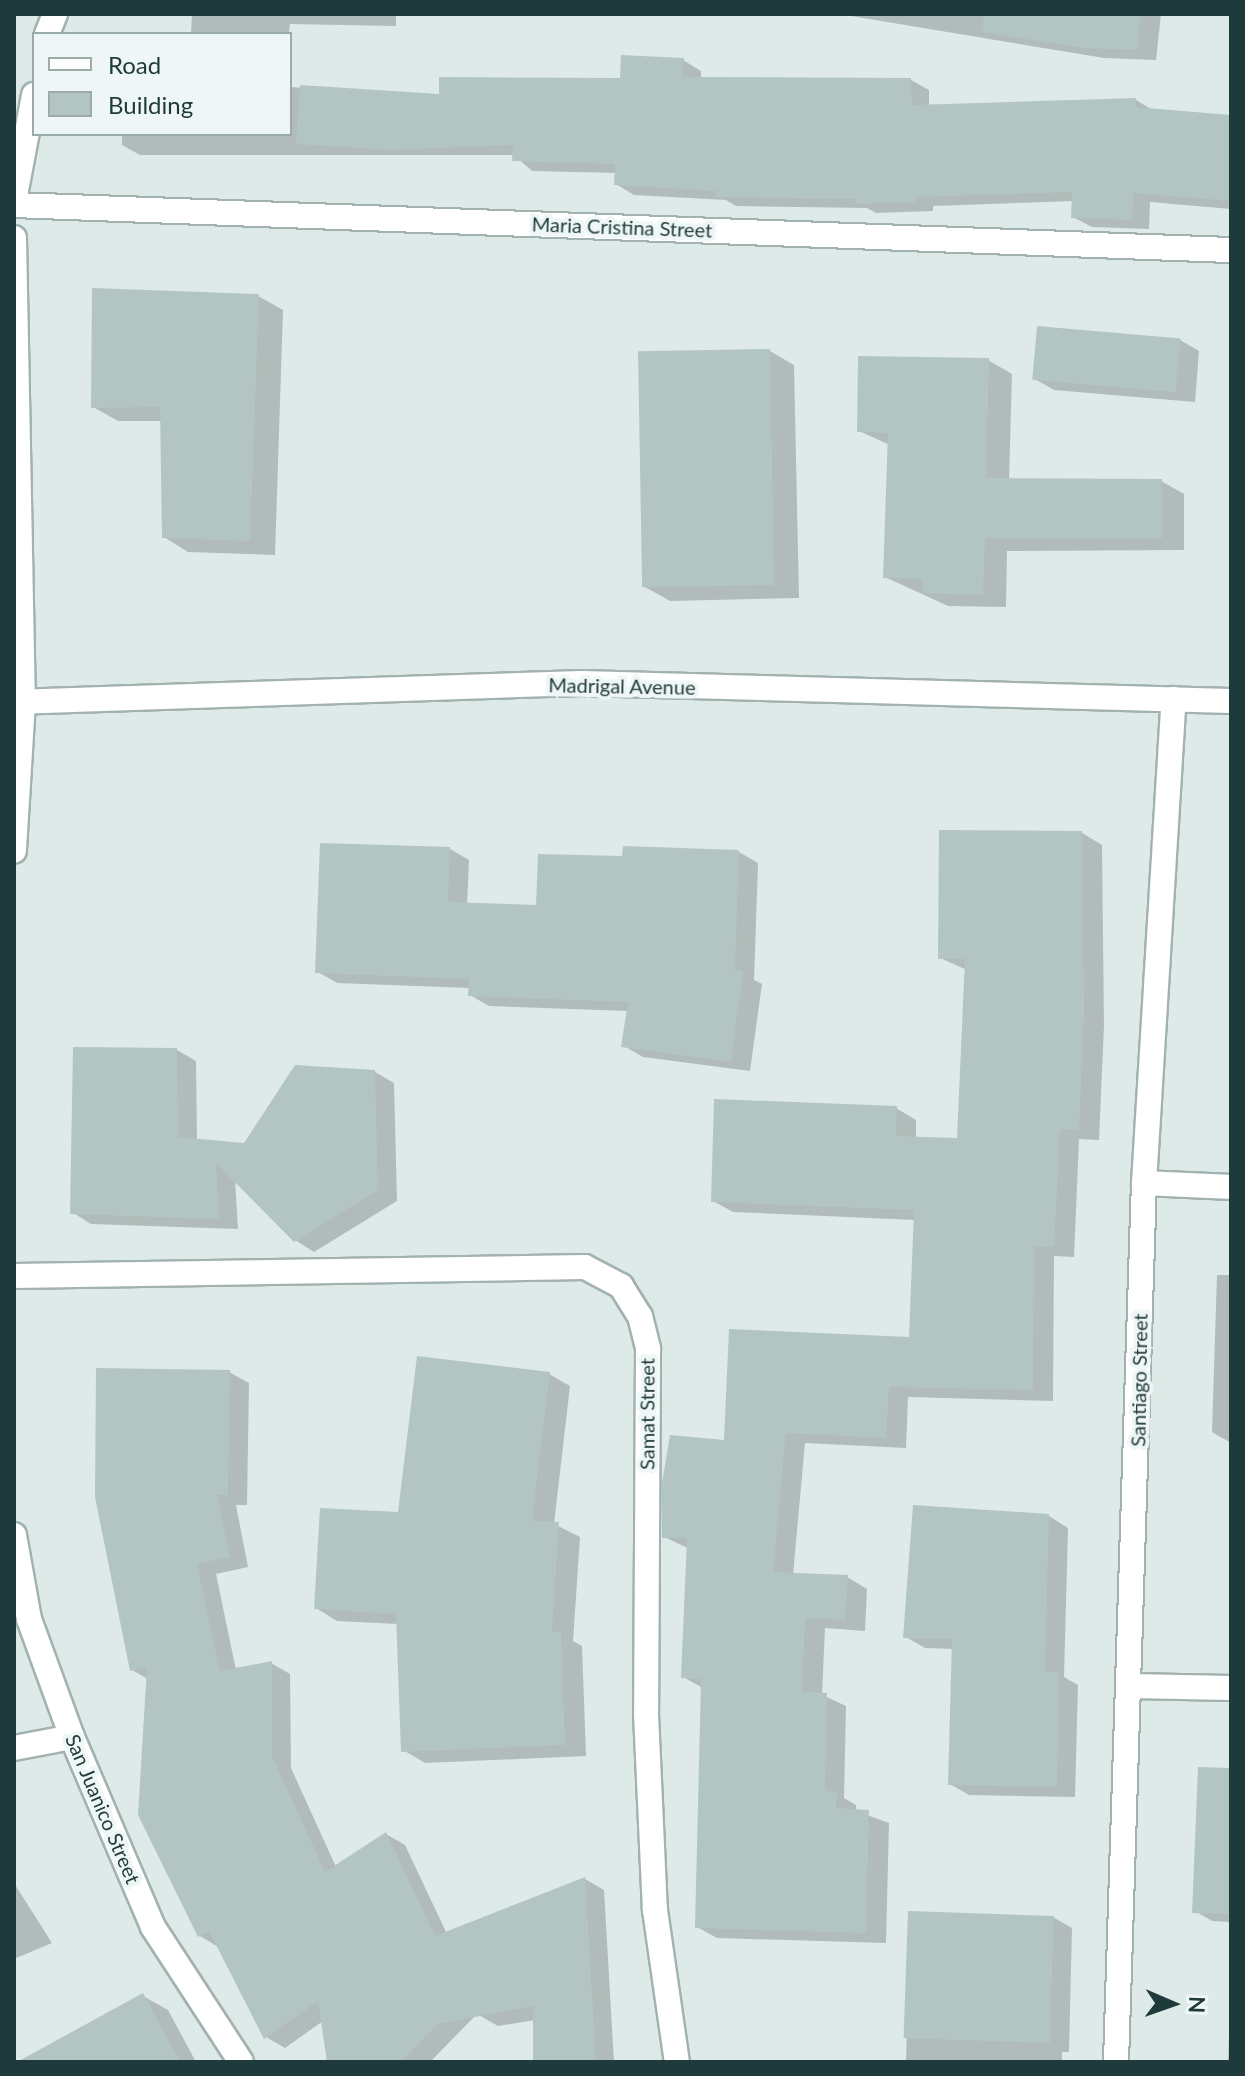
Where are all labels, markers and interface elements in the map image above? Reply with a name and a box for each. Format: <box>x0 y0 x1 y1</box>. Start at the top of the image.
legend <box>32 32 292 136</box>
text: Road <box>108 50 161 79</box>
text: Building <box>108 90 193 119</box>
street label: Maria Cristina Street <box>531 212 713 242</box>
street label: Madrigal Avenue <box>548 673 696 699</box>
street label: Santiago Street <box>1126 1313 1152 1447</box>
street label: Samat Street <box>635 1358 659 1470</box>
street label: San Juanico Street <box>61 1730 145 1888</box>
north arrow <box>1133 1964 1213 2044</box>
text: N <box>1184 1996 1211 2014</box>

